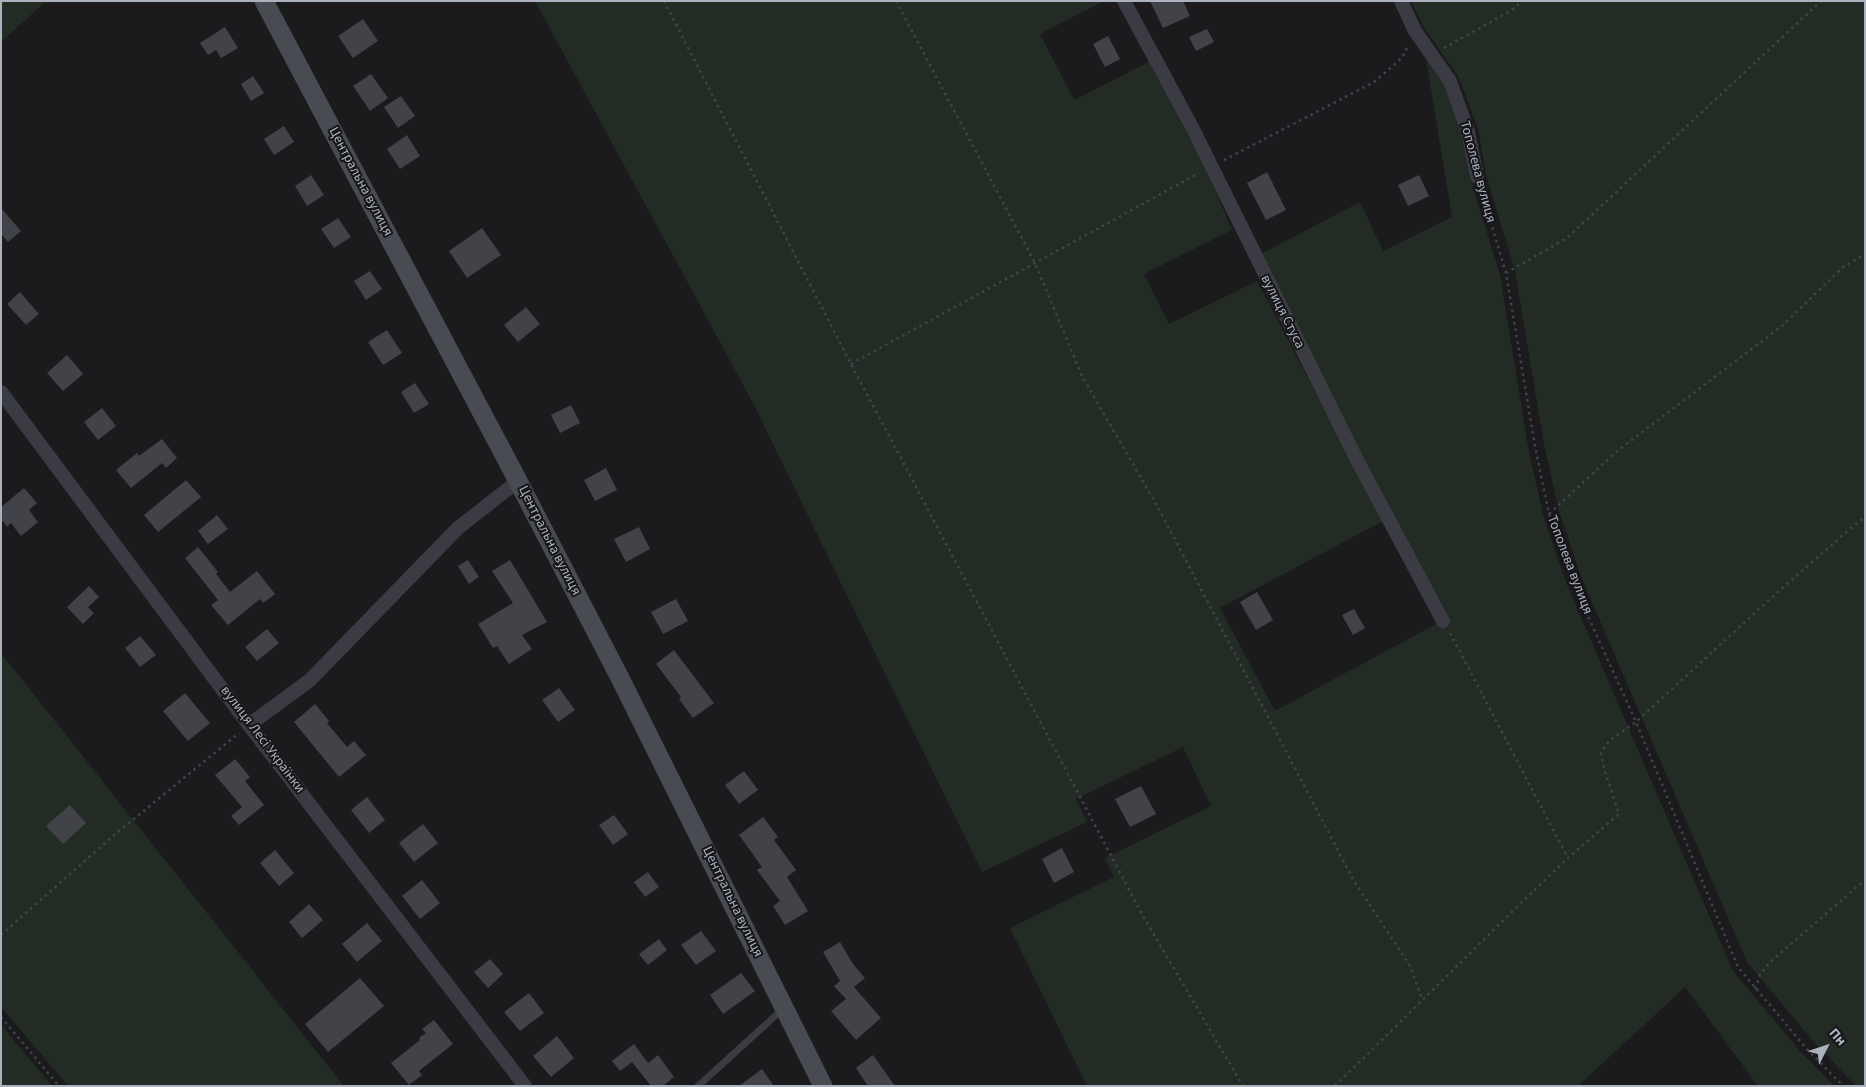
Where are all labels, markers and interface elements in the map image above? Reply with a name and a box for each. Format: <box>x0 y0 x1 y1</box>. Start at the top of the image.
street label: Тополева вулиця <box>1455 119 1499 225</box>
street label: Центральна вулиця <box>324 125 396 239</box>
street label: вулиця Стуса <box>1256 272 1308 352</box>
street label: Центральна вулиця <box>514 483 584 599</box>
street label: Тополева вулиця <box>1542 513 1596 617</box>
street label: вулиця Лесі Українки <box>216 683 308 797</box>
street label: Центральна вулиця <box>698 844 766 960</box>
north arrow <box>1801 1022 1851 1072</box>
text: Пн <box>1824 1024 1851 1050</box>

